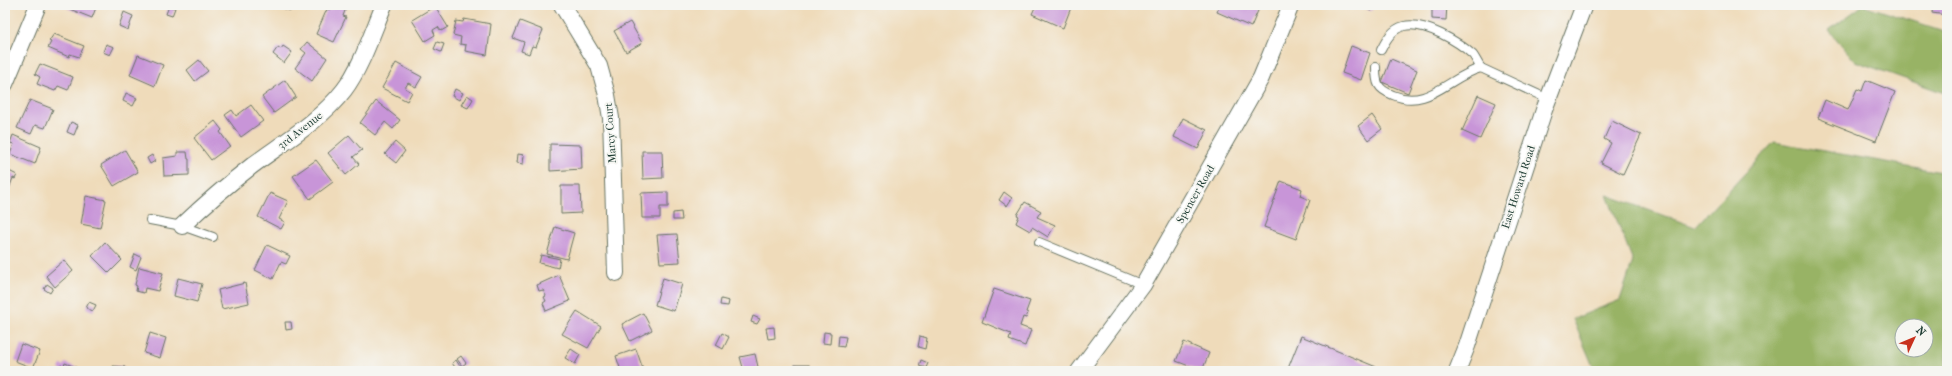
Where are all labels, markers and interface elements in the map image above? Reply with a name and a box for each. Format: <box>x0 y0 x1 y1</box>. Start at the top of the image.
street label: Marcy Court <box>602 102 619 164</box>
street label: 3rd Avenue <box>275 109 326 152</box>
street label: East Howard Road <box>1499 143 1538 230</box>
street label: Spencer Road <box>1173 162 1218 226</box>
north arrow <box>1894 318 1934 358</box>
text: N <box>1913 324 1929 339</box>

